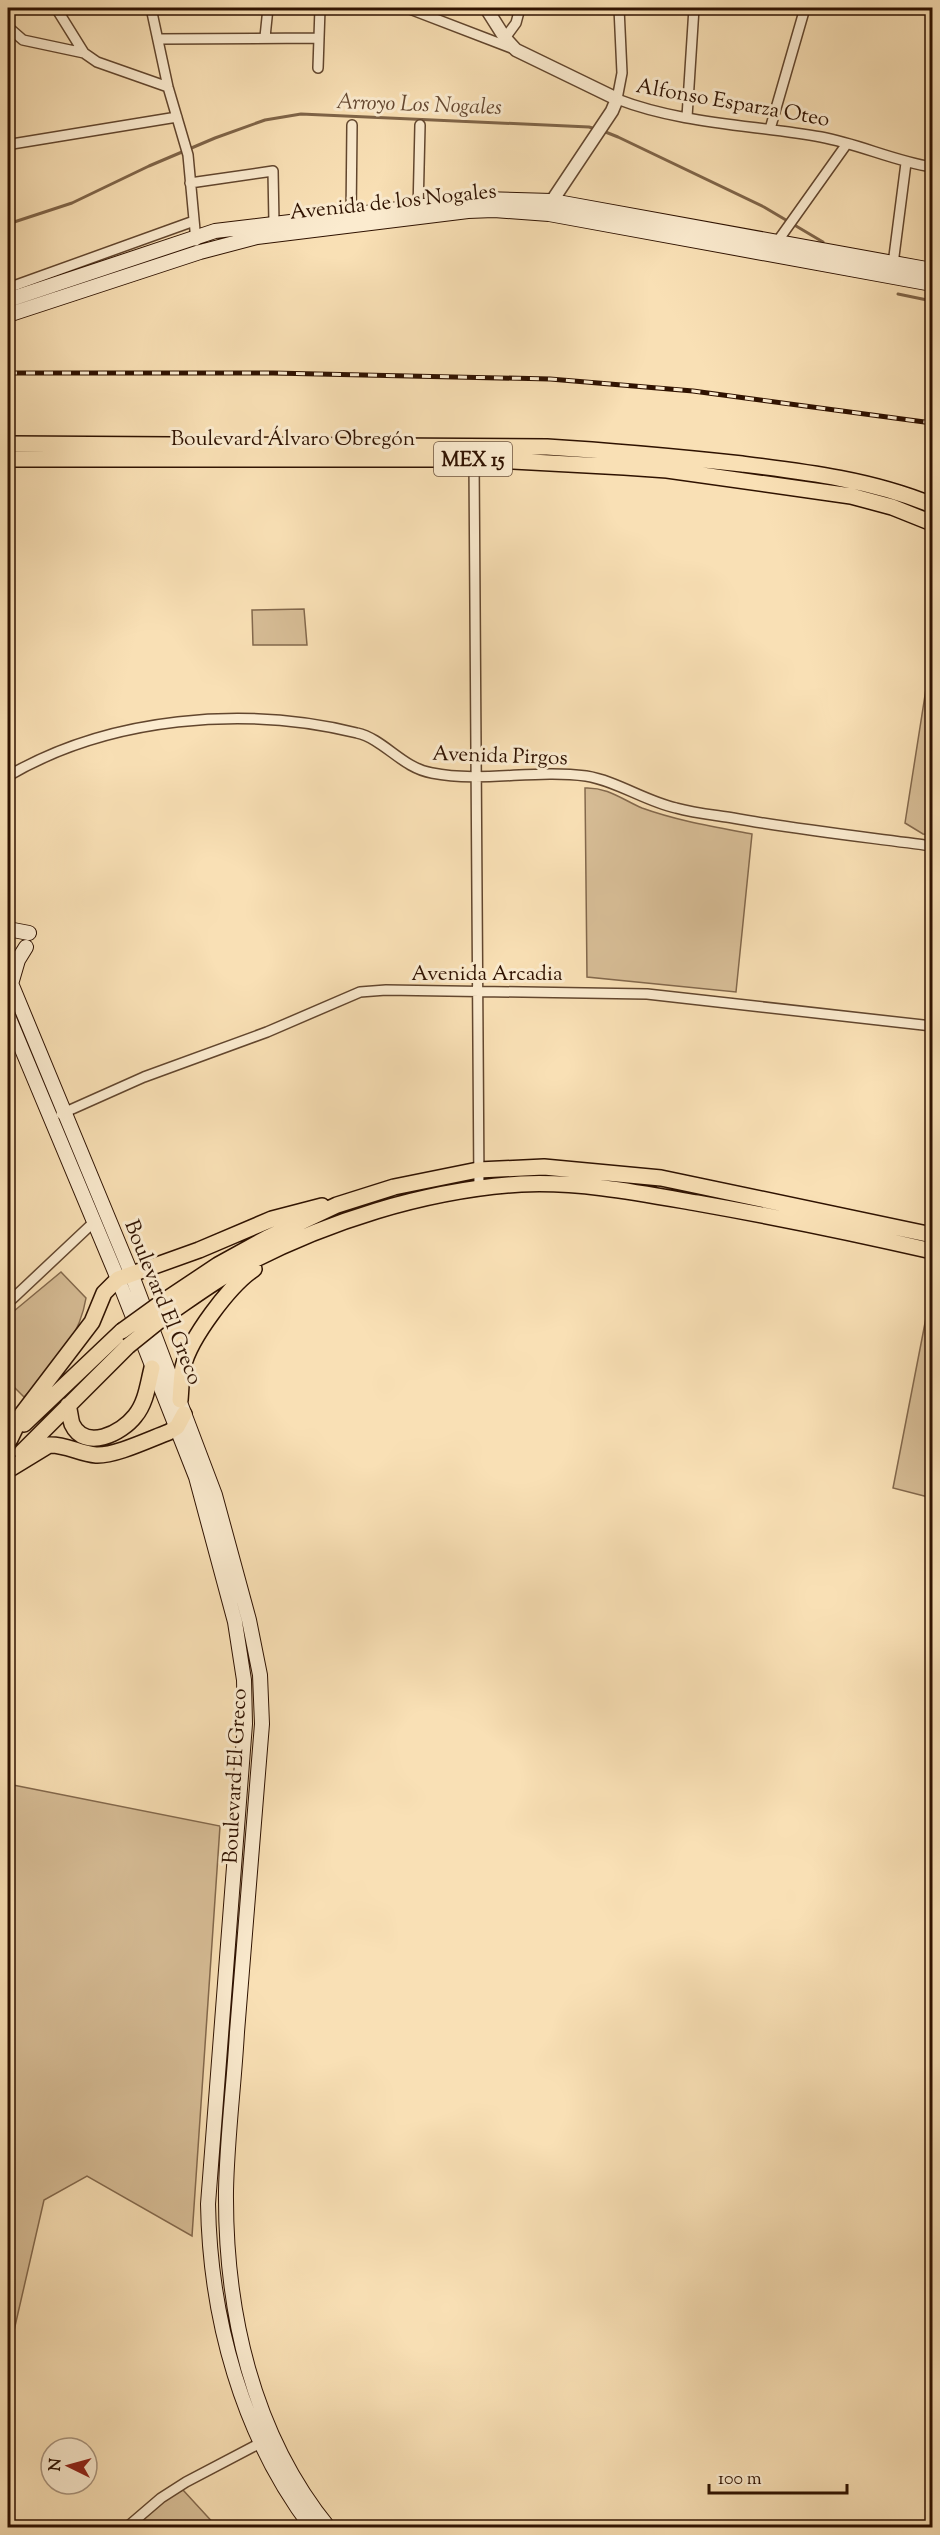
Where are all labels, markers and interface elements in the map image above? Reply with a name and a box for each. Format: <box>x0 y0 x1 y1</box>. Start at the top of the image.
street label: Alfonso Esparza Oteo <box>633 72 832 136</box>
water label: Arroyo Los Nogales <box>335 87 502 125</box>
street label: Avenida de los Nogales <box>288 177 498 229</box>
street label: Boulevard Álvaro Obregón <box>171 425 415 455</box>
road number: MEX 15 <box>434 442 512 476</box>
street label: Avenida Pirgos <box>432 740 568 774</box>
street label: Avenida Arcadia <box>411 960 563 990</box>
street label: Boulevard El Greco <box>115 1216 209 1390</box>
street label: Boulevard El Greco <box>216 1688 256 1864</box>
north arrow <box>39 2436 99 2496</box>
text: N <box>45 2457 69 2472</box>
scale bar <box>709 2457 847 2495</box>
text: 100 m <box>718 2467 762 2493</box>

